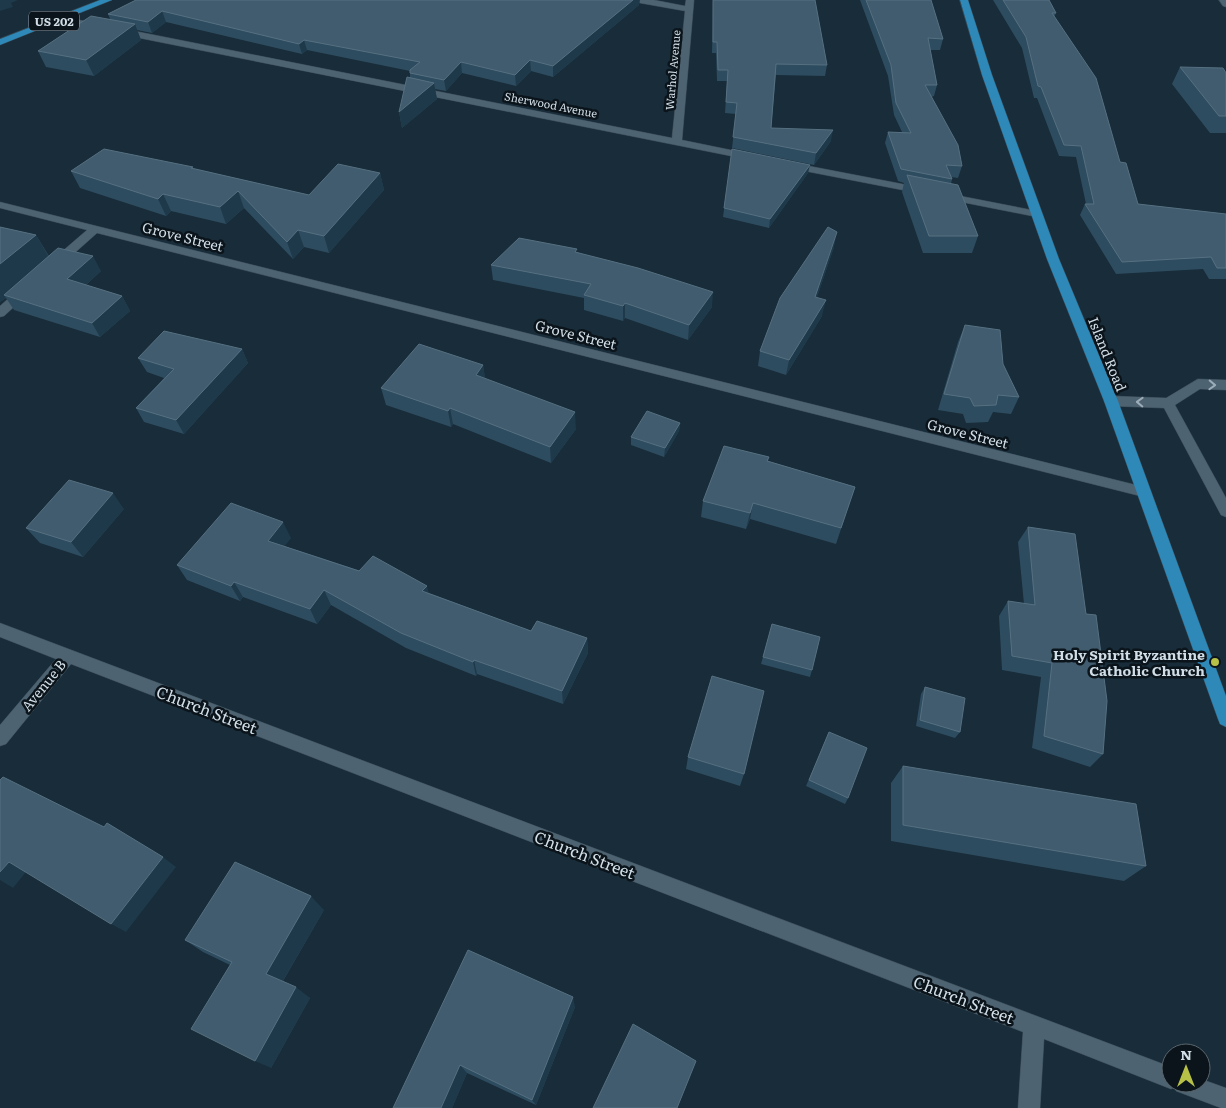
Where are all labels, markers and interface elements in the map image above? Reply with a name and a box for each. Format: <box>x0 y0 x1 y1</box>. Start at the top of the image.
road number: US 202 <box>29 12 79 30</box>
street label: Warhol Avenue <box>661 29 684 111</box>
street label: Sherwood Avenue <box>503 87 599 121</box>
street label: Grove Street <box>140 216 226 256</box>
street label: Grove Street <box>533 314 619 354</box>
street label: Island Road <box>1084 314 1132 395</box>
one-way arrow <box>1208 379 1216 390</box>
one-way arrow <box>1135 397 1143 408</box>
street label: Grove Street <box>925 413 1011 453</box>
place label: Holy Spirit Byzantine Catholic Church <box>1053 644 1205 680</box>
street label: Avenue B <box>16 655 70 715</box>
marker: Holy Spirit Byzantine Catholic Church <box>1209 656 1221 668</box>
street label: Church Street <box>153 679 261 739</box>
street label: Church Street <box>531 824 639 884</box>
street label: Church Street <box>910 969 1018 1029</box>
north arrow <box>1161 1043 1211 1093</box>
text: N <box>1180 1044 1192 1064</box>

